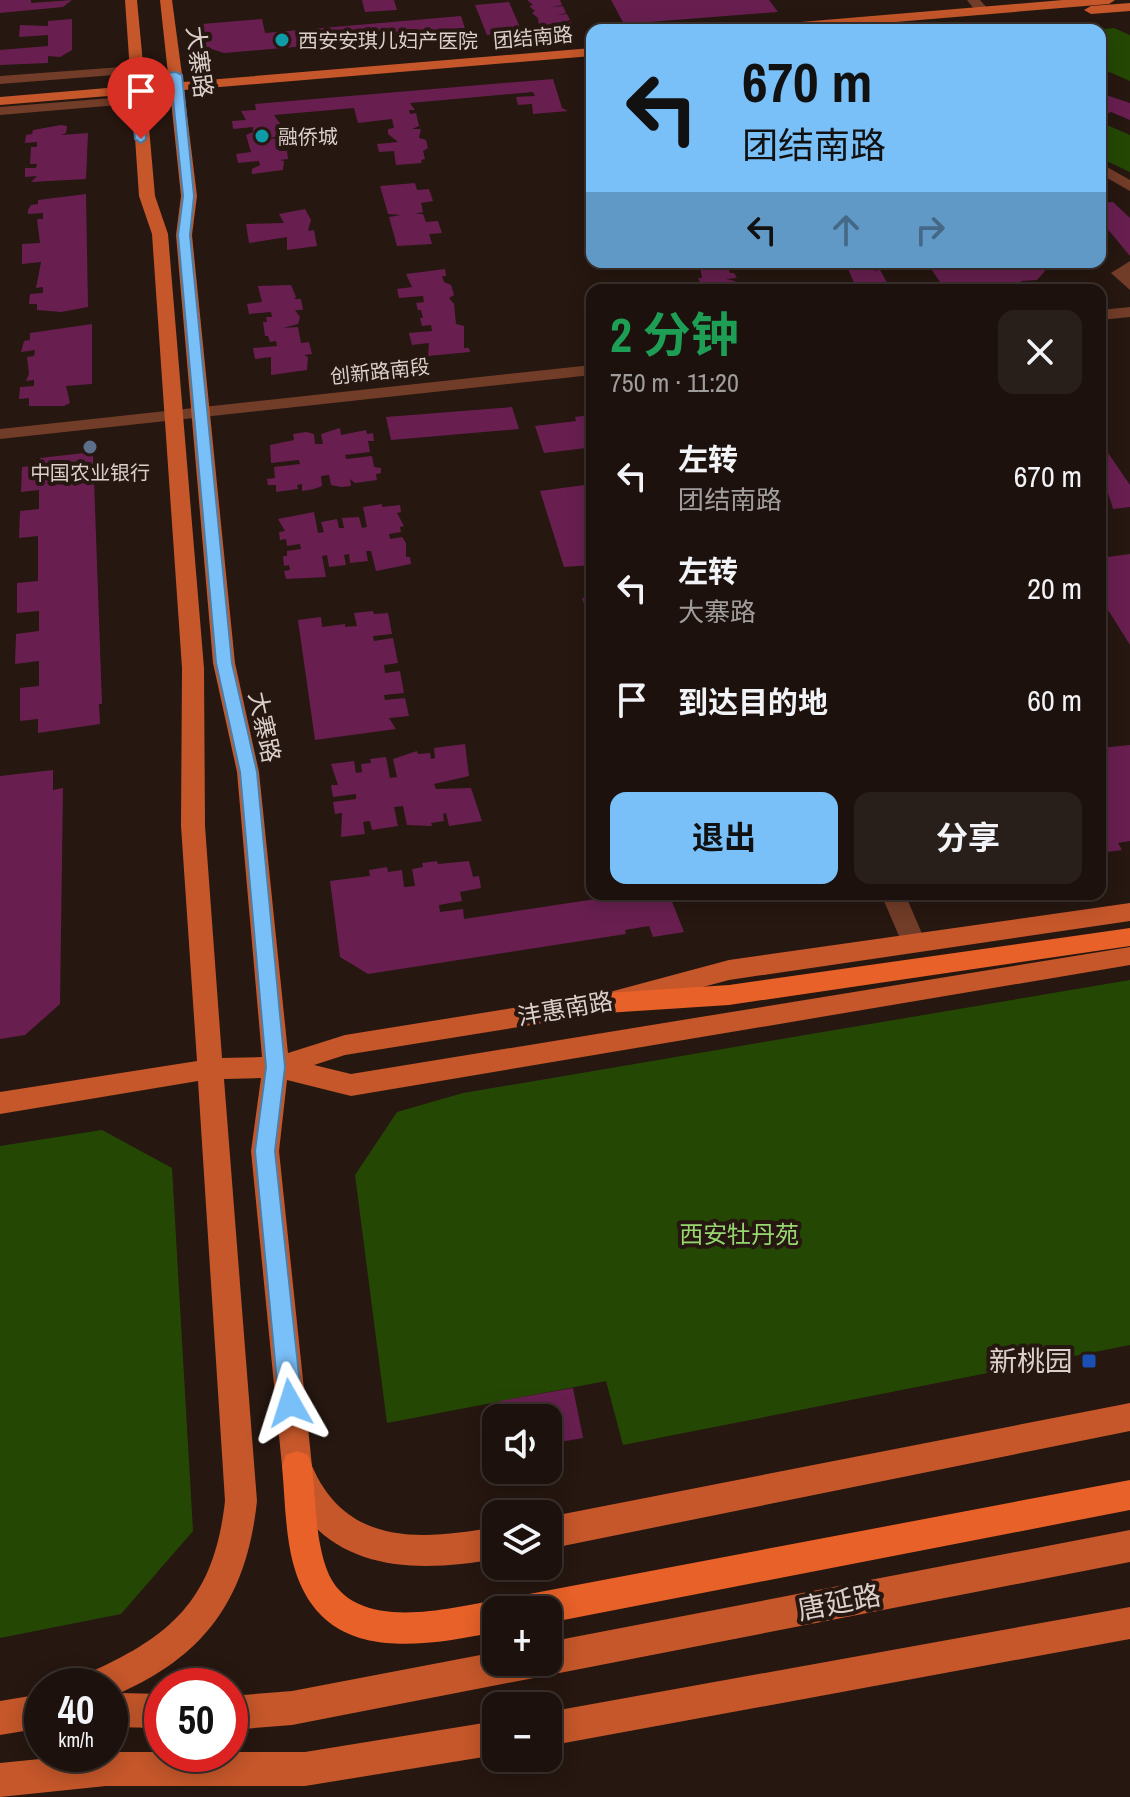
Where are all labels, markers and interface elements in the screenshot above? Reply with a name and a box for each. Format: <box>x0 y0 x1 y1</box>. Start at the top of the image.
street label: 团结南路 <box>492 20 574 54</box>
street label: 大寨路 <box>180 24 220 100</box>
place label: 西安安琪儿妇产医院 <box>298 27 478 54</box>
marker: 西安安琪儿妇产医院 <box>273 31 291 49</box>
text: 670 m <box>742 44 872 119</box>
icon: left <box>610 56 714 160</box>
pin <box>107 57 175 139</box>
icon: arrive <box>119 69 163 113</box>
text: 团结南路 <box>742 121 886 169</box>
place label: 融侨城 <box>278 123 338 150</box>
marker: 融侨城 <box>253 127 271 145</box>
icon: left <box>740 208 784 252</box>
icon: ahead <box>824 208 868 252</box>
icon: right <box>908 208 952 252</box>
text: 2 分钟 <box>610 302 739 367</box>
button: close <box>998 310 1082 394</box>
street label: 创新路南段 <box>329 352 431 390</box>
text: 750 m · 11:20 <box>610 365 739 400</box>
marker: 中国农业银行 <box>81 438 99 456</box>
text: 左转 <box>678 439 738 479</box>
icon: left <box>610 454 654 498</box>
text: 670 m <box>1014 456 1082 496</box>
place label: 中国农业银行 <box>30 459 150 486</box>
text: 团结南路 <box>678 482 782 517</box>
text: 左转 <box>678 551 738 591</box>
icon: left <box>610 566 654 610</box>
text: 20 m <box>1027 568 1082 608</box>
text: 大寨路 <box>678 594 756 629</box>
icon: arrive <box>610 678 654 722</box>
text: 60 m <box>1027 680 1082 720</box>
text: 到达目的地 <box>678 682 828 722</box>
street label: 大寨路 <box>242 688 288 766</box>
button: 退出 <box>610 792 838 884</box>
button: 分享 <box>854 792 1082 884</box>
street label: 沣惠南路 <box>515 984 615 1032</box>
park label: 西安牡丹苑 <box>679 1218 799 1250</box>
place label: 新桃园 <box>989 1342 1073 1380</box>
marker: 新桃园 <box>1080 1352 1098 1370</box>
position arrow <box>248 1361 332 1445</box>
map controls <box>482 1404 562 1772</box>
button: sound <box>482 1404 562 1484</box>
button: layers <box>482 1500 562 1580</box>
street label: 唐延路 <box>794 1575 884 1629</box>
button: + <box>482 1596 562 1676</box>
speed limit sign: 50 <box>144 1668 248 1772</box>
text: 40 <box>58 1683 94 1736</box>
button: − <box>482 1692 562 1772</box>
text: km/h <box>58 1726 94 1753</box>

